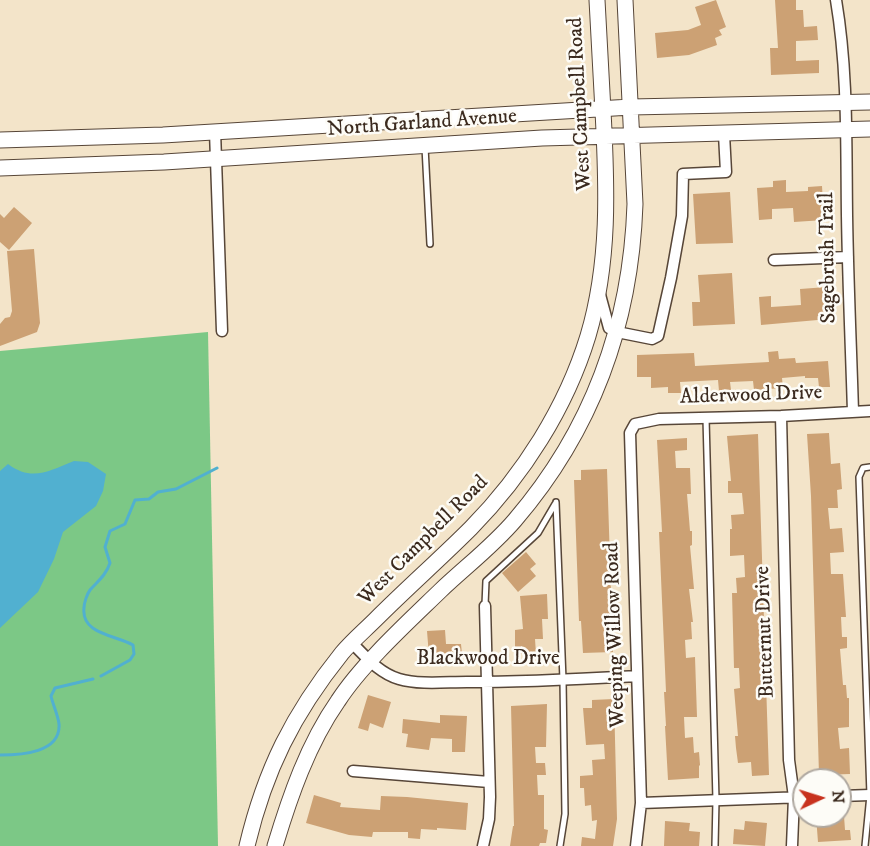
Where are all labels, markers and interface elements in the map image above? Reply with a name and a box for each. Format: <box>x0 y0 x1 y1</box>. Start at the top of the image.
street label: West Campbell Road <box>564 17 598 191</box>
street label: North Garland Avenue <box>326 105 518 143</box>
street label: Sagebrush Trail <box>815 192 843 324</box>
street label: Alderwood Drive <box>679 381 823 411</box>
street label: West Campbell Road <box>354 471 494 611</box>
street label: Weeping Willow Road <box>600 542 632 728</box>
street label: Butternut Drive <box>751 565 781 699</box>
street label: Blackwood Drive <box>416 647 560 673</box>
north arrow <box>792 768 852 828</box>
text: N <box>828 790 848 804</box>

